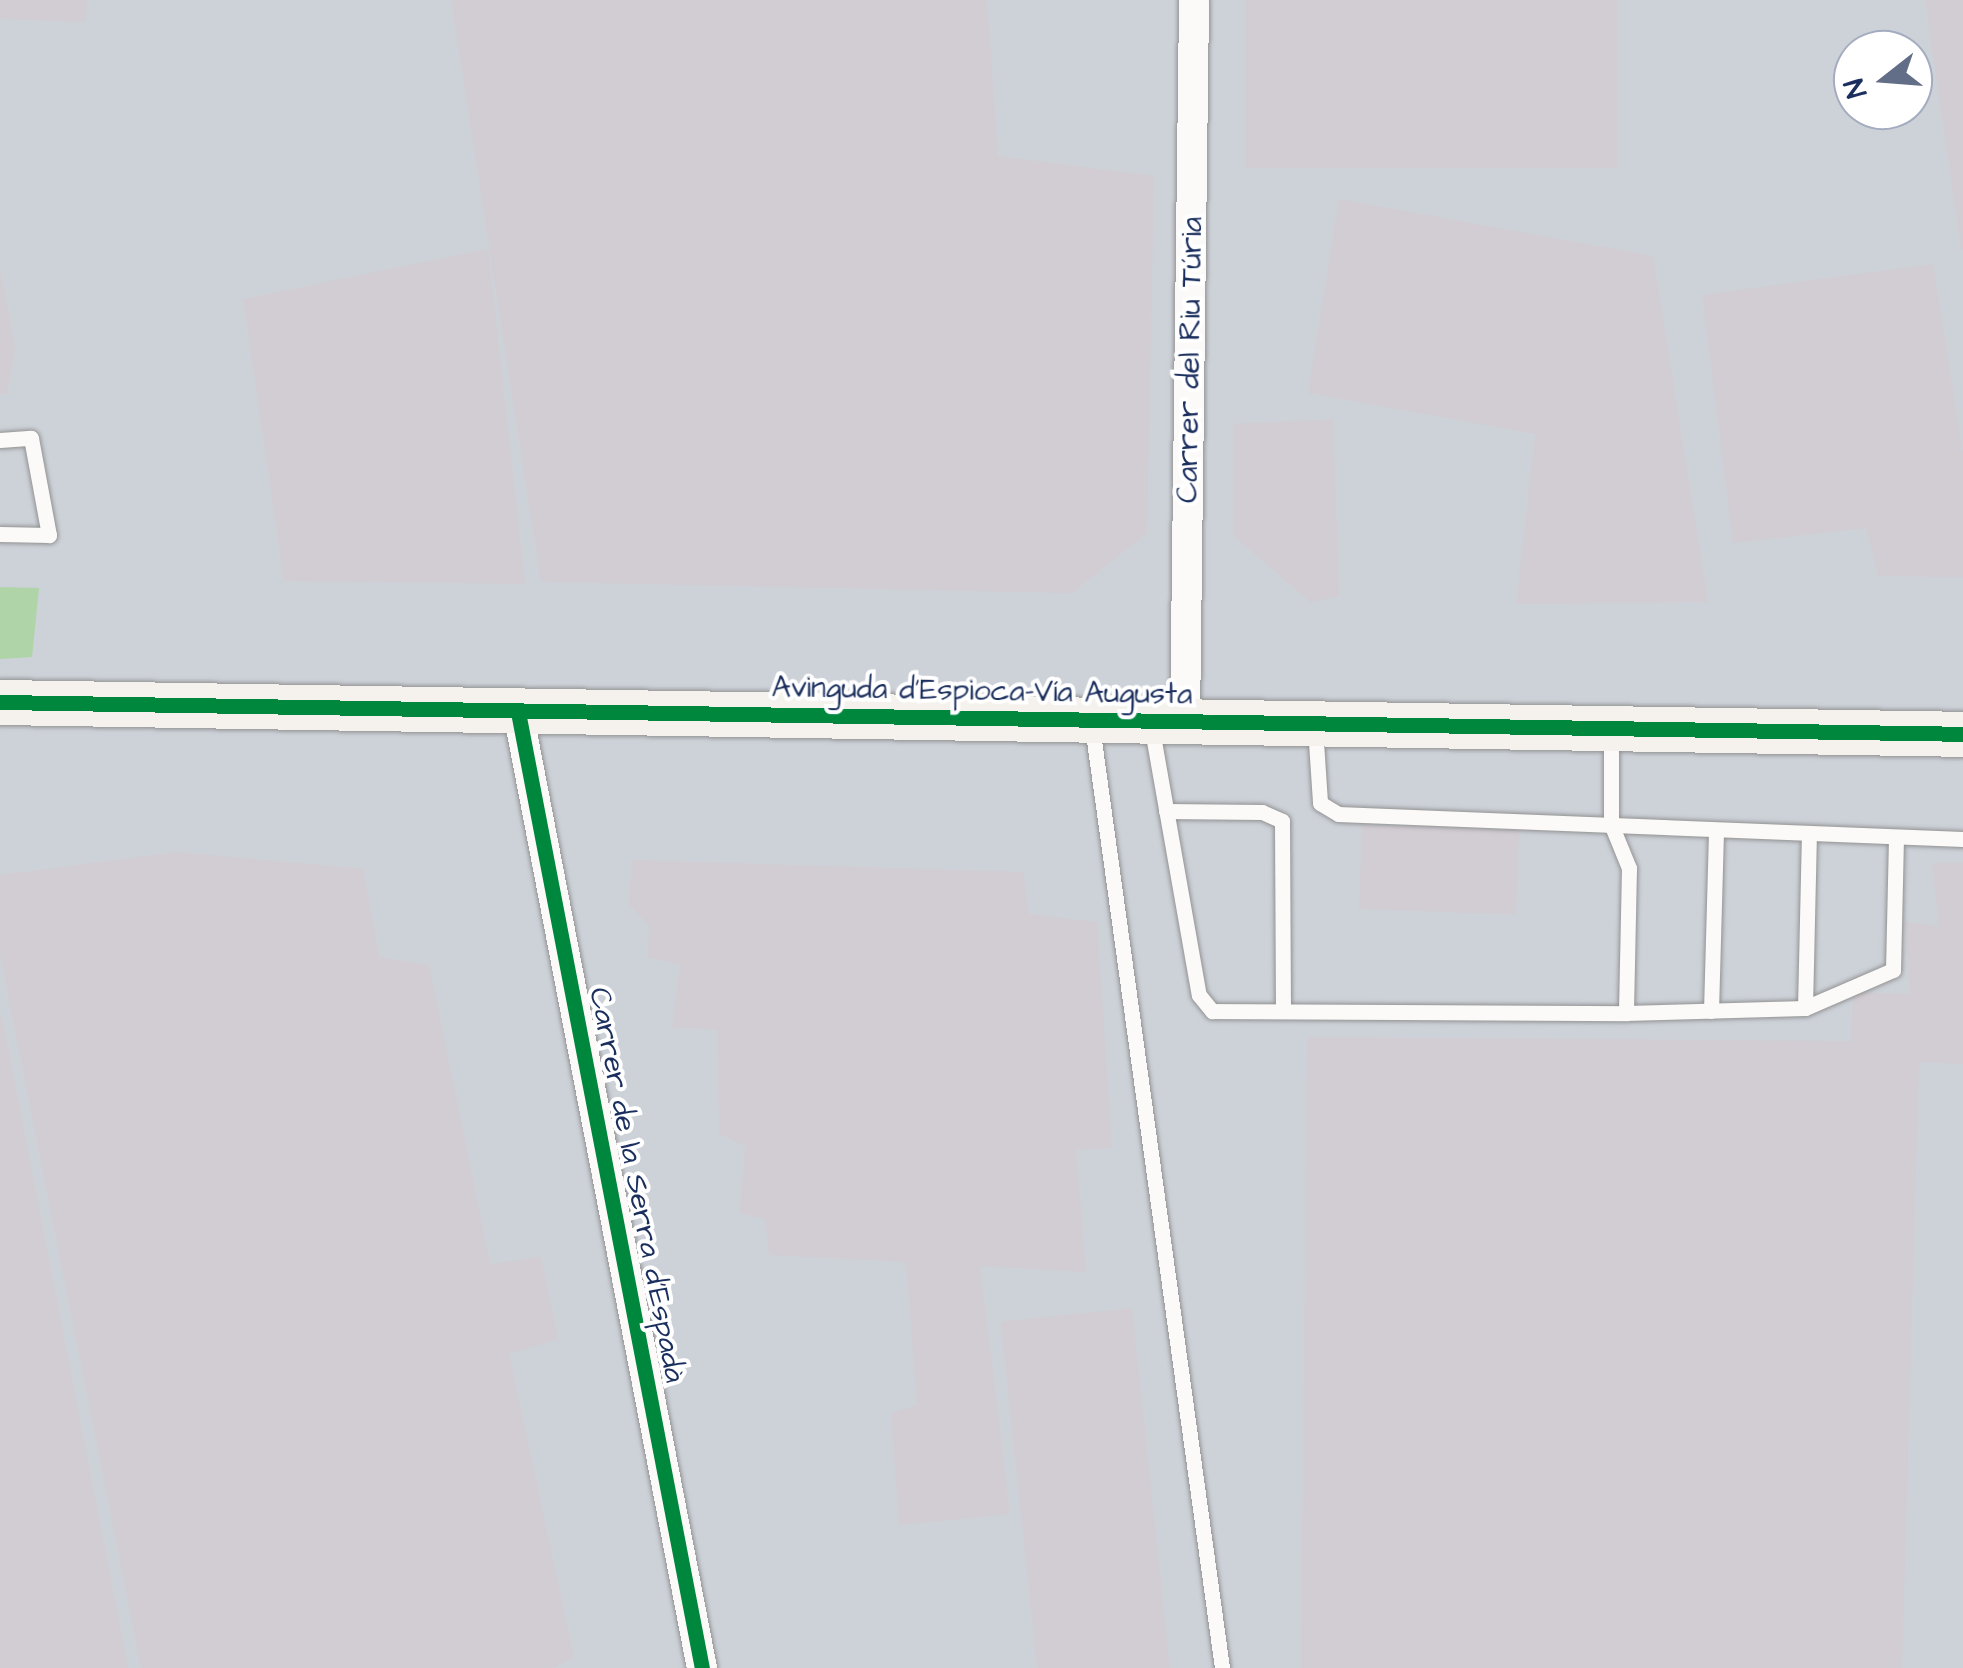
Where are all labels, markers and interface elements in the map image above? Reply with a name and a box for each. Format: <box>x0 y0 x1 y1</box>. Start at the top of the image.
north arrow <box>1833 30 1933 130</box>
text: N <box>1835 74 1877 102</box>
street label: Carrer del Riu Túria <box>1170 217 1210 503</box>
street label: Avinguda d'Espioca-Vía Augusta <box>771 669 1193 713</box>
street label: Carrer de la Serra d'Espadà <box>581 984 693 1386</box>

